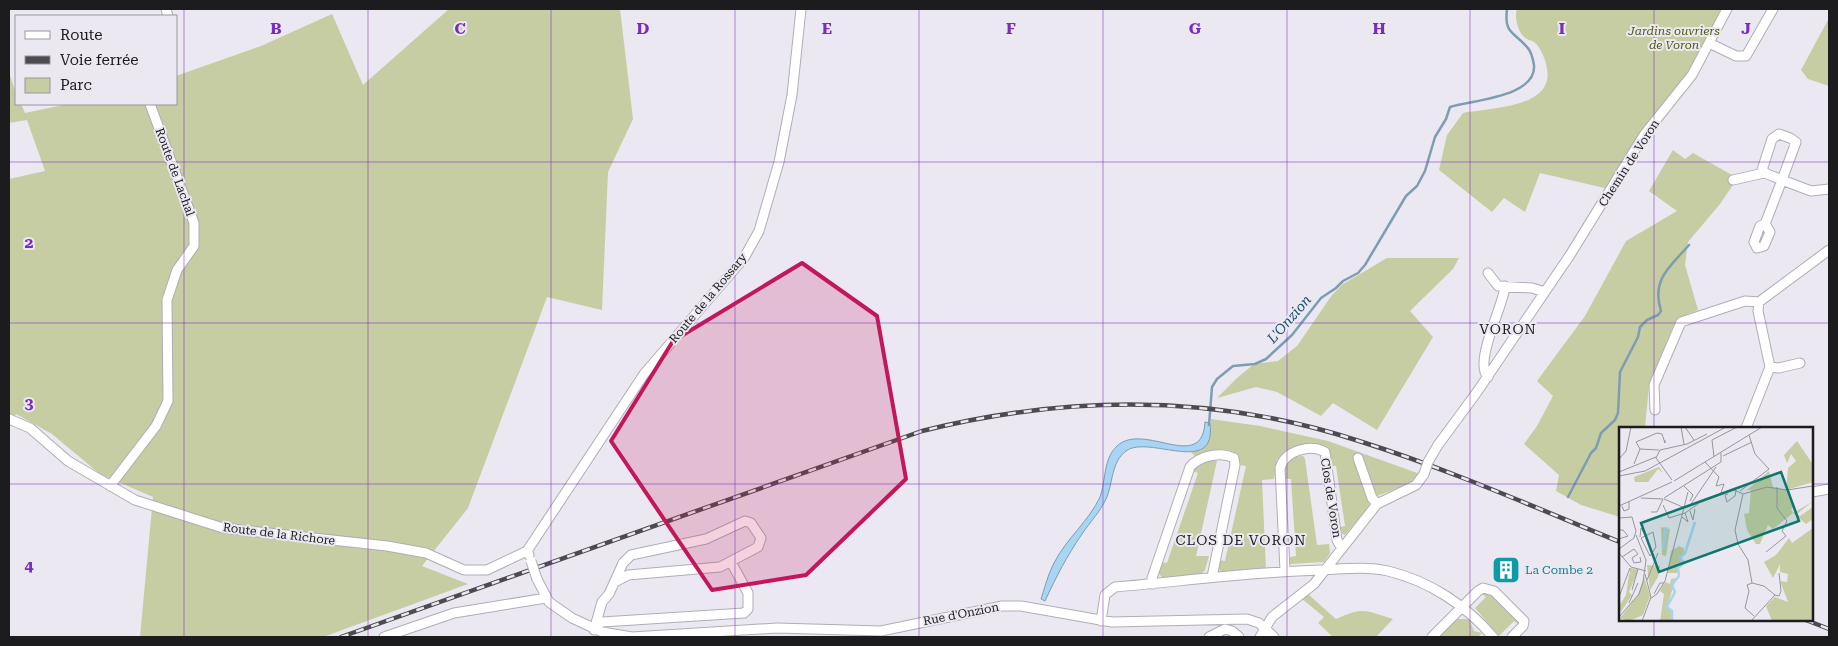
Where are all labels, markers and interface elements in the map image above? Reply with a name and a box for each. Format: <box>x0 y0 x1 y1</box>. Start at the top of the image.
legend <box>15 15 178 105</box>
text: B <box>270 19 282 38</box>
text: C <box>454 19 466 38</box>
text: D <box>637 19 650 38</box>
text: E <box>822 19 832 38</box>
text: F <box>1006 19 1016 38</box>
text: G <box>1189 19 1202 38</box>
text: H <box>1372 19 1386 38</box>
text: I <box>1559 19 1565 38</box>
text: J <box>1741 19 1751 38</box>
park label: Jardins ouvriers de Voron <box>1627 24 1720 52</box>
text: Route <box>60 26 102 44</box>
text: Voie ferrée <box>60 51 138 69</box>
text: Parc <box>60 76 92 94</box>
street label: Chemin de Voron <box>1596 117 1662 209</box>
street label: Route de Lachal <box>153 126 198 218</box>
text: 2 <box>25 233 34 252</box>
street label: Route de la Rossary <box>666 249 750 346</box>
water label: L'Onzion <box>1263 291 1314 347</box>
district label: VORON <box>1479 321 1537 337</box>
text: 3 <box>25 394 34 413</box>
inset map <box>1619 427 1813 621</box>
street label: Clos de Voron <box>1318 457 1344 539</box>
street label: Route de la Richore <box>222 520 336 548</box>
district label: CLOS DE VORON <box>1176 532 1306 548</box>
building icon: La Combe 2 <box>1491 555 1521 585</box>
text: 4 <box>25 556 34 575</box>
place label: La Combe 2 <box>1525 563 1593 577</box>
street label: Rue d'Onzion <box>922 600 1000 628</box>

